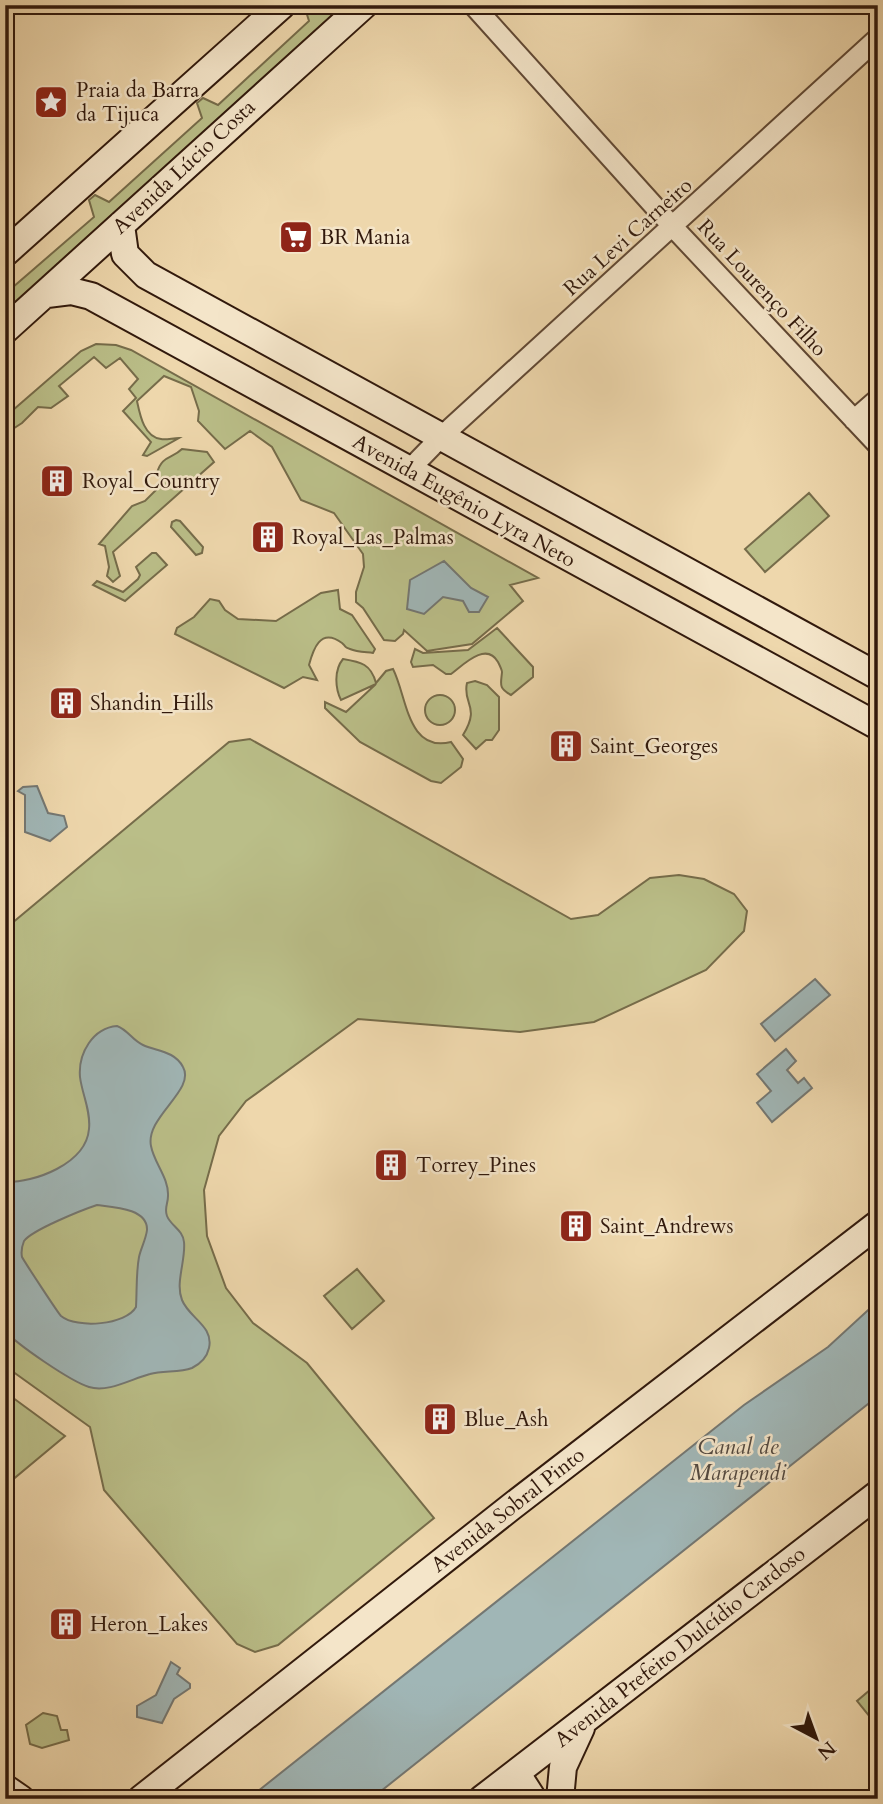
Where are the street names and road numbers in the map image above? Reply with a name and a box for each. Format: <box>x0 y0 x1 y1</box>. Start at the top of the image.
street label: Avenida Lúcio Costa <box>106 93 262 241</box>
street label: Rua Levi Carneiro <box>557 171 699 303</box>
street label: Rua Lourenço Filho <box>691 213 833 363</box>
street label: Avenida Eugênio Lyra Neto <box>347 427 581 575</box>
street label: Avenida Sobral Pinto <box>425 1441 591 1579</box>
street label: Avenida Prefeito Dulcídio Cardoso <box>549 1540 811 1754</box>

